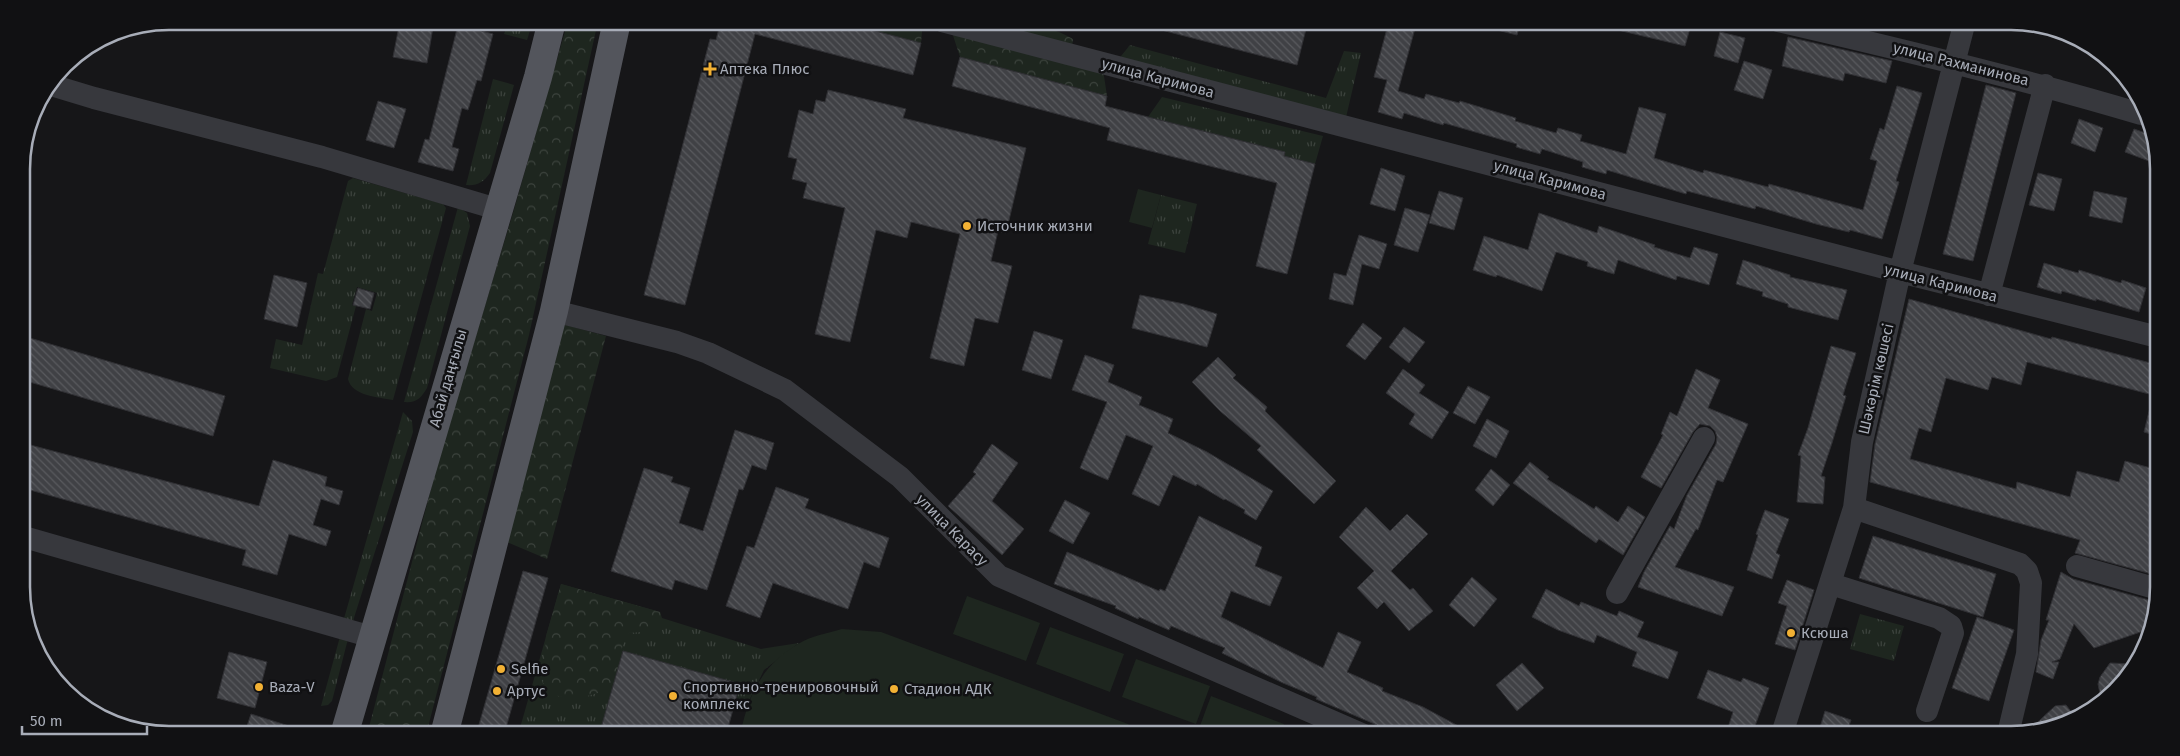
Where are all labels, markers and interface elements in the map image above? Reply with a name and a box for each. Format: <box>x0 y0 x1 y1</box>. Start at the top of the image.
street label: улица Рахманинова <box>1891 38 2031 90</box>
street label: улица Каримова <box>1100 54 1216 102</box>
place label: Аптека Плюс <box>720 60 809 78</box>
marker: Аптека Плюс <box>704 63 716 75</box>
street label: улица Каримова <box>1492 156 1608 204</box>
place label: Источник жизни <box>977 217 1093 235</box>
marker: Источник жизни <box>961 220 973 232</box>
street label: улица Каримова <box>1883 260 1999 306</box>
street label: Шәкәрім көшесі <box>1854 322 1898 436</box>
street label: Абай даңғылы <box>425 327 471 429</box>
street label: улица Карасу <box>912 490 992 570</box>
place label: Ксюша <box>1801 624 1849 642</box>
marker: Ксюша <box>1785 627 1797 639</box>
place label: Selfie <box>511 660 549 678</box>
marker: Selfie <box>495 663 507 675</box>
place label: Baza-V <box>269 678 315 696</box>
place label: Спортивно-тренировочный комплекс <box>683 678 879 713</box>
place label: Стадион АДК <box>904 680 992 698</box>
marker: Baza-V <box>253 681 265 693</box>
place label: Артус <box>507 682 545 700</box>
marker: Стадион АДК <box>888 683 900 695</box>
marker: Артус <box>491 685 503 697</box>
marker: Спортивно-тренировочный комплекс <box>667 690 679 702</box>
scale bar <box>22 704 148 736</box>
text: 50 m <box>30 712 63 730</box>

